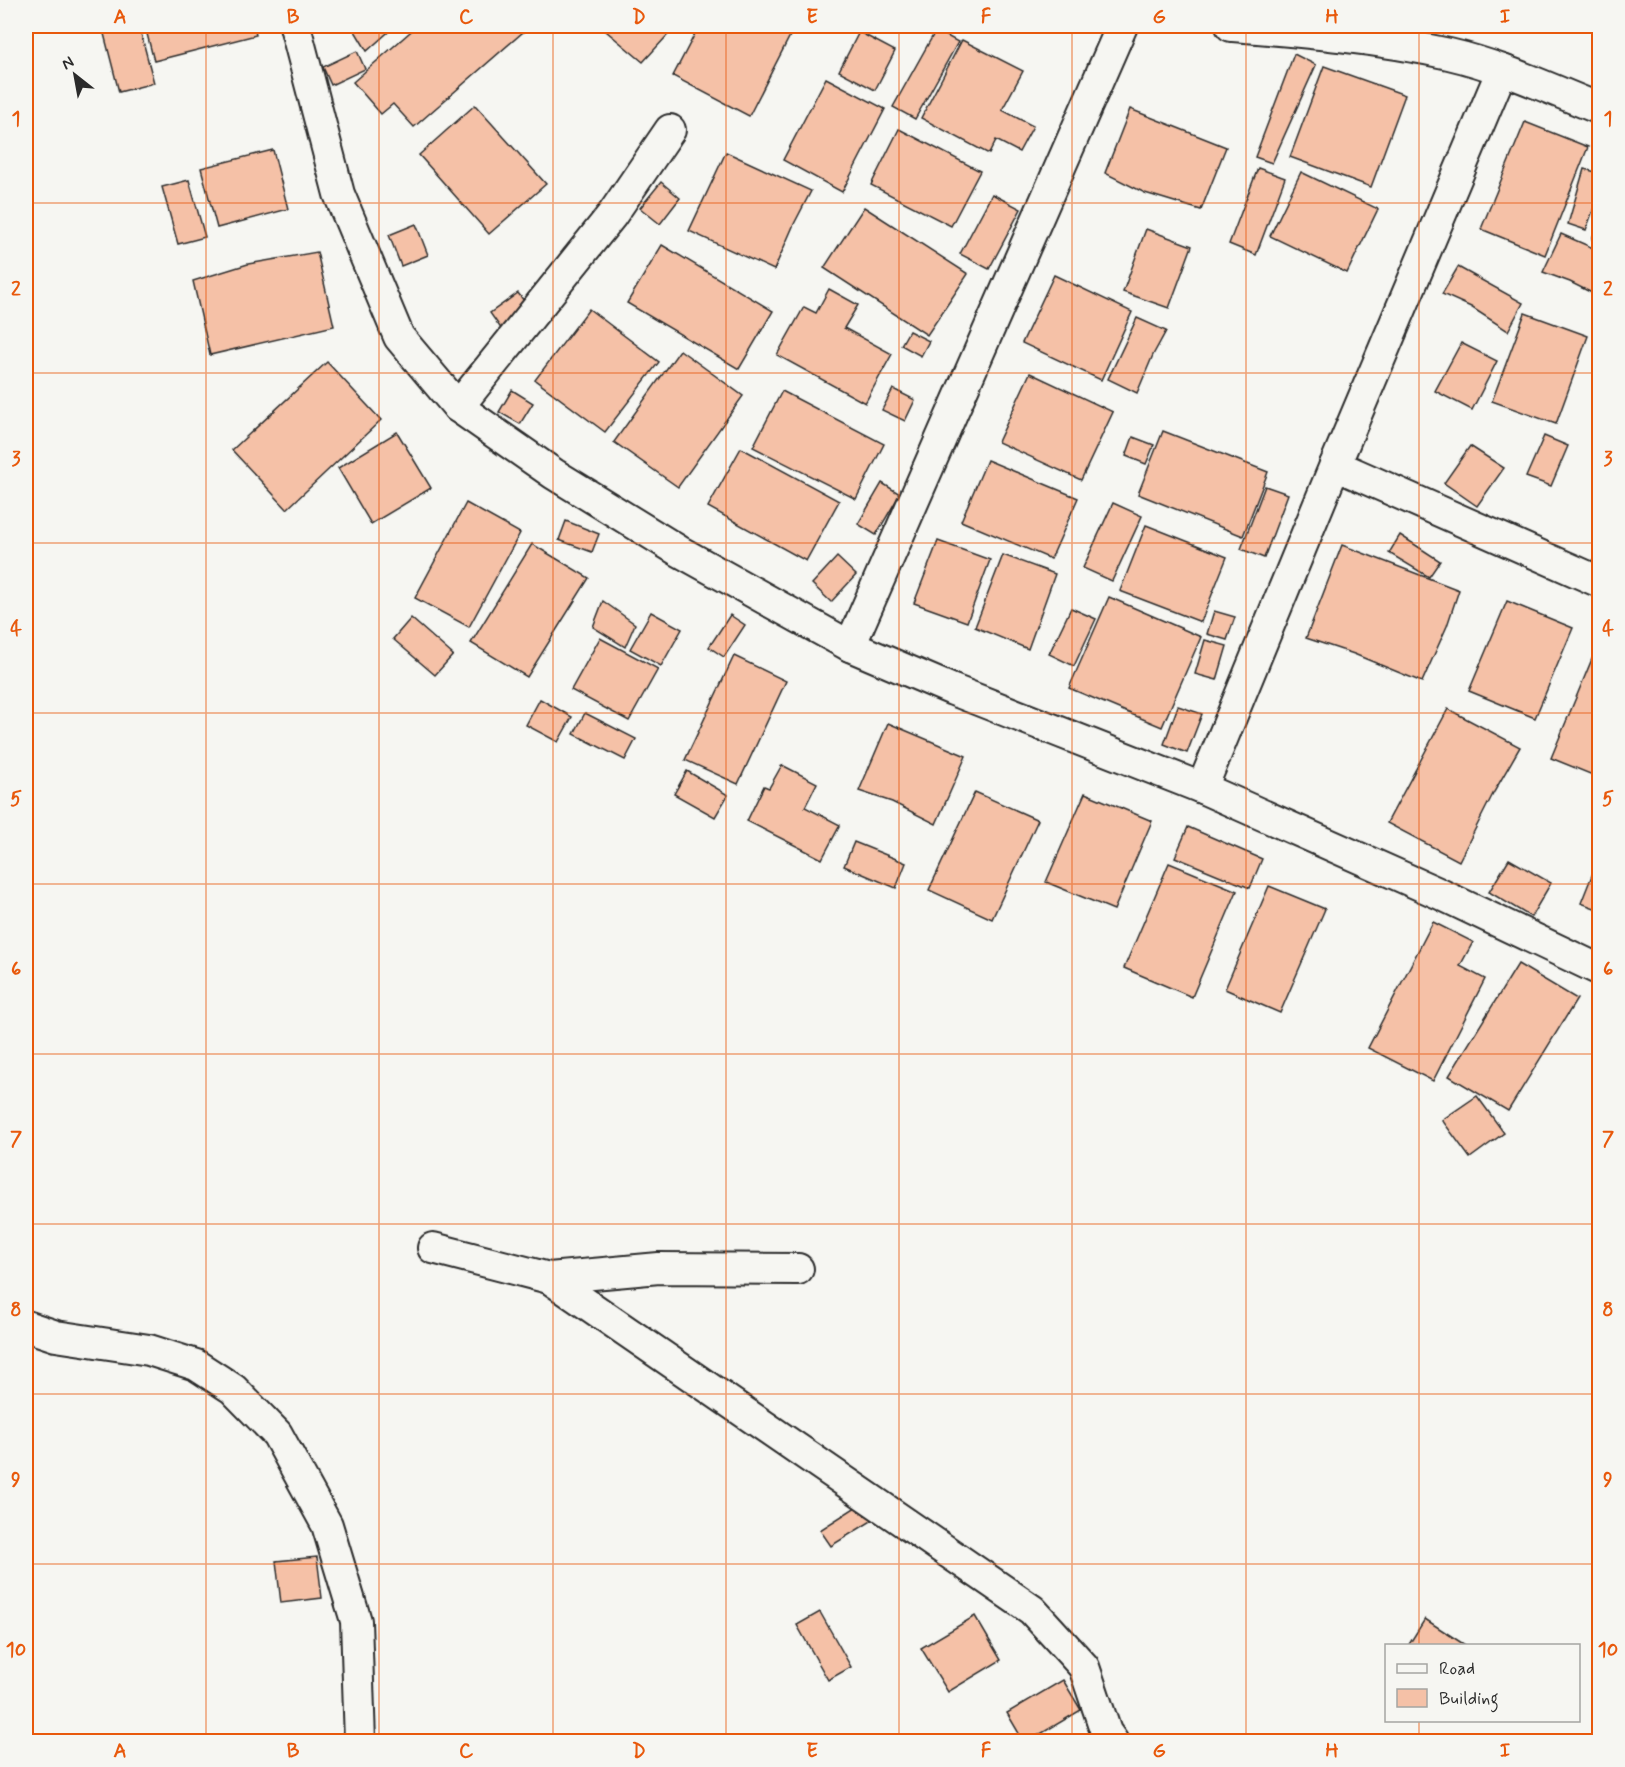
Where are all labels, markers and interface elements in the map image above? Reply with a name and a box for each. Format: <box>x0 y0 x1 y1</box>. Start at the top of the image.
text: A <box>113 4 127 31</box>
text: B <box>287 4 300 31</box>
text: C <box>459 4 474 31</box>
text: D <box>632 4 646 31</box>
text: E <box>806 4 818 31</box>
text: F <box>981 4 992 31</box>
text: G <box>1152 4 1166 31</box>
text: H <box>1325 4 1339 31</box>
text: I <box>1500 4 1510 31</box>
north arrow <box>45 45 105 105</box>
text: N <box>58 52 78 75</box>
text: 1 <box>12 106 20 133</box>
text: 1 <box>1604 106 1612 133</box>
text: 2 <box>11 276 21 303</box>
text: 2 <box>1603 276 1613 303</box>
text: 3 <box>11 446 21 473</box>
text: 3 <box>1603 446 1613 473</box>
text: 4 <box>10 616 22 643</box>
text: 4 <box>1602 616 1614 643</box>
text: 5 <box>10 786 22 813</box>
text: 5 <box>1602 786 1614 813</box>
text: 6 <box>11 956 21 983</box>
text: 6 <box>1603 956 1613 983</box>
text: 7 <box>10 1126 22 1153</box>
text: 7 <box>1602 1126 1614 1153</box>
text: 8 <box>10 1297 22 1324</box>
text: 8 <box>1602 1297 1614 1324</box>
text: 9 <box>11 1467 21 1494</box>
text: 9 <box>1603 1467 1613 1494</box>
text: 10 <box>6 1637 26 1664</box>
text: 10 <box>1598 1637 1618 1664</box>
legend <box>1385 1644 1580 1722</box>
text: Road <box>1439 1657 1475 1681</box>
text: Building <box>1439 1687 1499 1713</box>
text: A <box>113 1738 127 1765</box>
text: B <box>287 1738 300 1765</box>
text: C <box>459 1738 474 1765</box>
text: D <box>632 1738 646 1765</box>
text: E <box>806 1738 818 1765</box>
text: F <box>981 1738 992 1765</box>
text: G <box>1152 1738 1166 1765</box>
text: H <box>1325 1738 1339 1765</box>
text: I <box>1500 1738 1510 1765</box>

